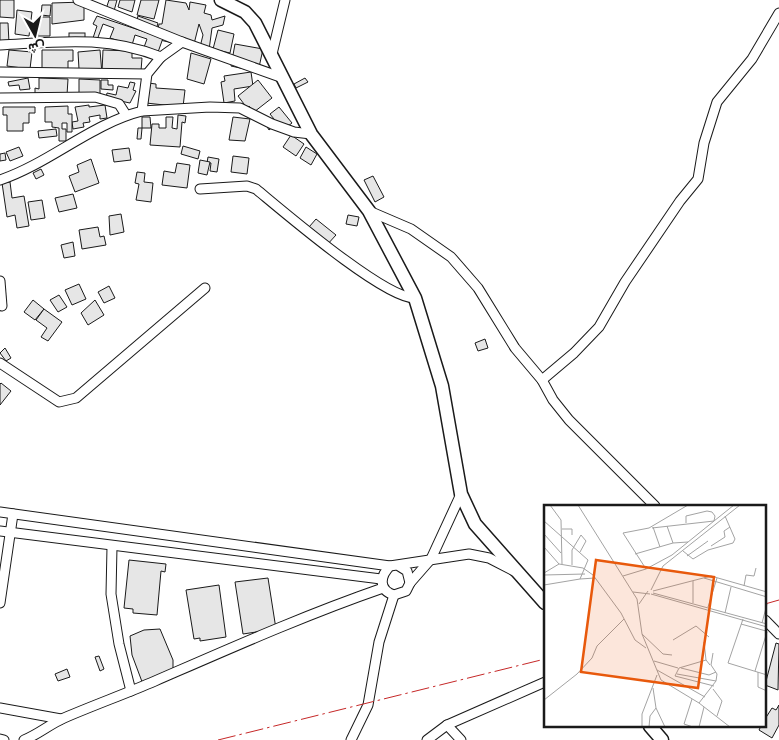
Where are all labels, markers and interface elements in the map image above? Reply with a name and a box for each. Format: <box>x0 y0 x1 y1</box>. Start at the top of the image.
north arrow <box>10 10 60 60</box>
text: ش <box>27 38 46 57</box>
inset map <box>544 505 766 728</box>

